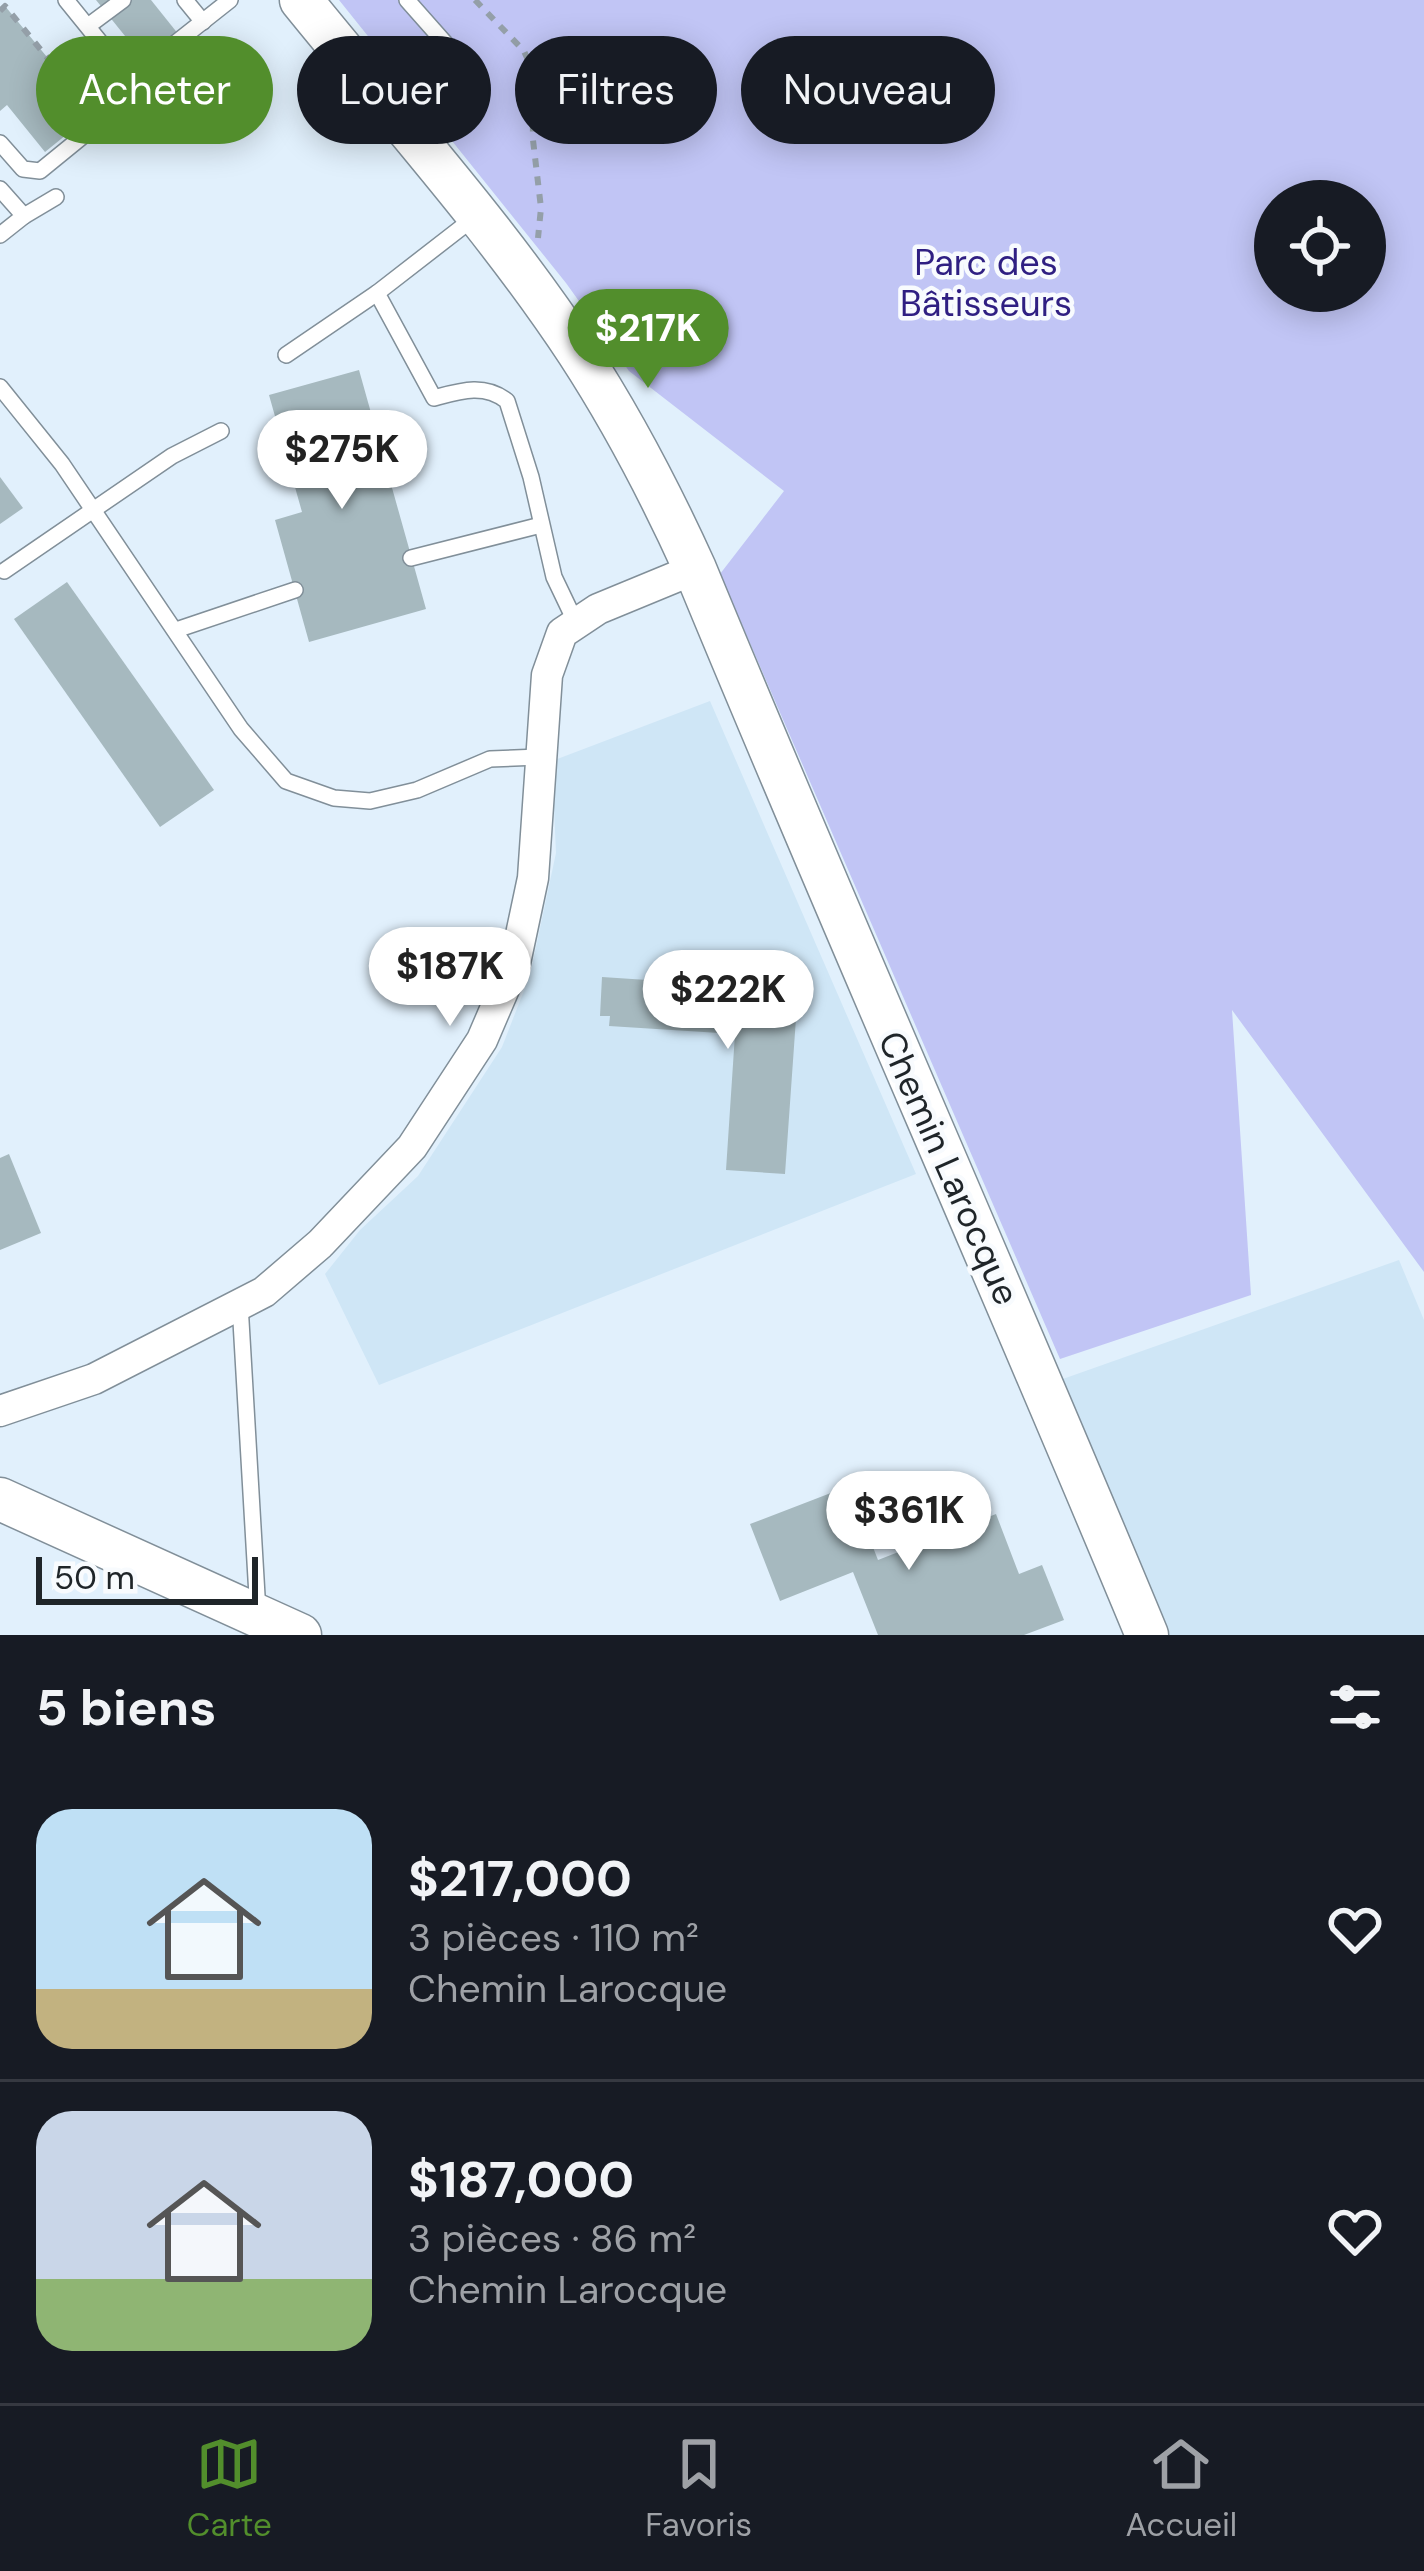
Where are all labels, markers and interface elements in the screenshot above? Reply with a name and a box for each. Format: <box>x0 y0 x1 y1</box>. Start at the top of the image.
chip: Acheter <box>36 36 273 144</box>
chip: Louer <box>297 36 491 144</box>
chip: Filtres <box>515 36 717 144</box>
chip: Nouveau <box>741 36 995 144</box>
map controls <box>1254 180 1386 312</box>
button: locate <box>1254 180 1386 312</box>
park label: Parc des Bâtisseurs <box>900 239 1072 327</box>
pin: $217K <box>564 289 732 391</box>
text: $217K <box>595 302 701 353</box>
pin: $275K <box>258 410 426 512</box>
text: $275K <box>284 423 400 474</box>
pin: $187K <box>366 927 534 1029</box>
text: $187K <box>396 940 504 991</box>
pin: $222K <box>644 950 812 1052</box>
text: $222K <box>670 963 786 1014</box>
street label: Chemin Larocque <box>868 1024 1030 1312</box>
pin: $361K <box>825 1471 993 1573</box>
text: $361K <box>853 1484 965 1535</box>
scale bar <box>36 1551 258 1604</box>
text: 50 m <box>54 1556 135 1599</box>
text: 5 biens <box>36 1674 216 1741</box>
icon: filters <box>1322 1674 1388 1740</box>
text: $217,000 <box>408 1845 632 1912</box>
icon: home <box>132 1857 276 2001</box>
icon: heart <box>1322 1896 1388 1962</box>
text: 3 pièces · 110 m² <box>408 1912 699 1963</box>
text: Chemin Larocque <box>408 1963 727 2014</box>
text: $187,000 <box>408 2146 634 2213</box>
icon: home <box>132 2159 276 2303</box>
icon: heart <box>1322 2198 1388 2264</box>
text: 3 pièces · 86 m² <box>408 2213 696 2264</box>
text: Chemin Larocque <box>408 2264 727 2315</box>
tab: Carte <box>187 2431 272 2546</box>
tab: Favoris <box>645 2431 752 2546</box>
tab: Accueil <box>1126 2431 1237 2546</box>

